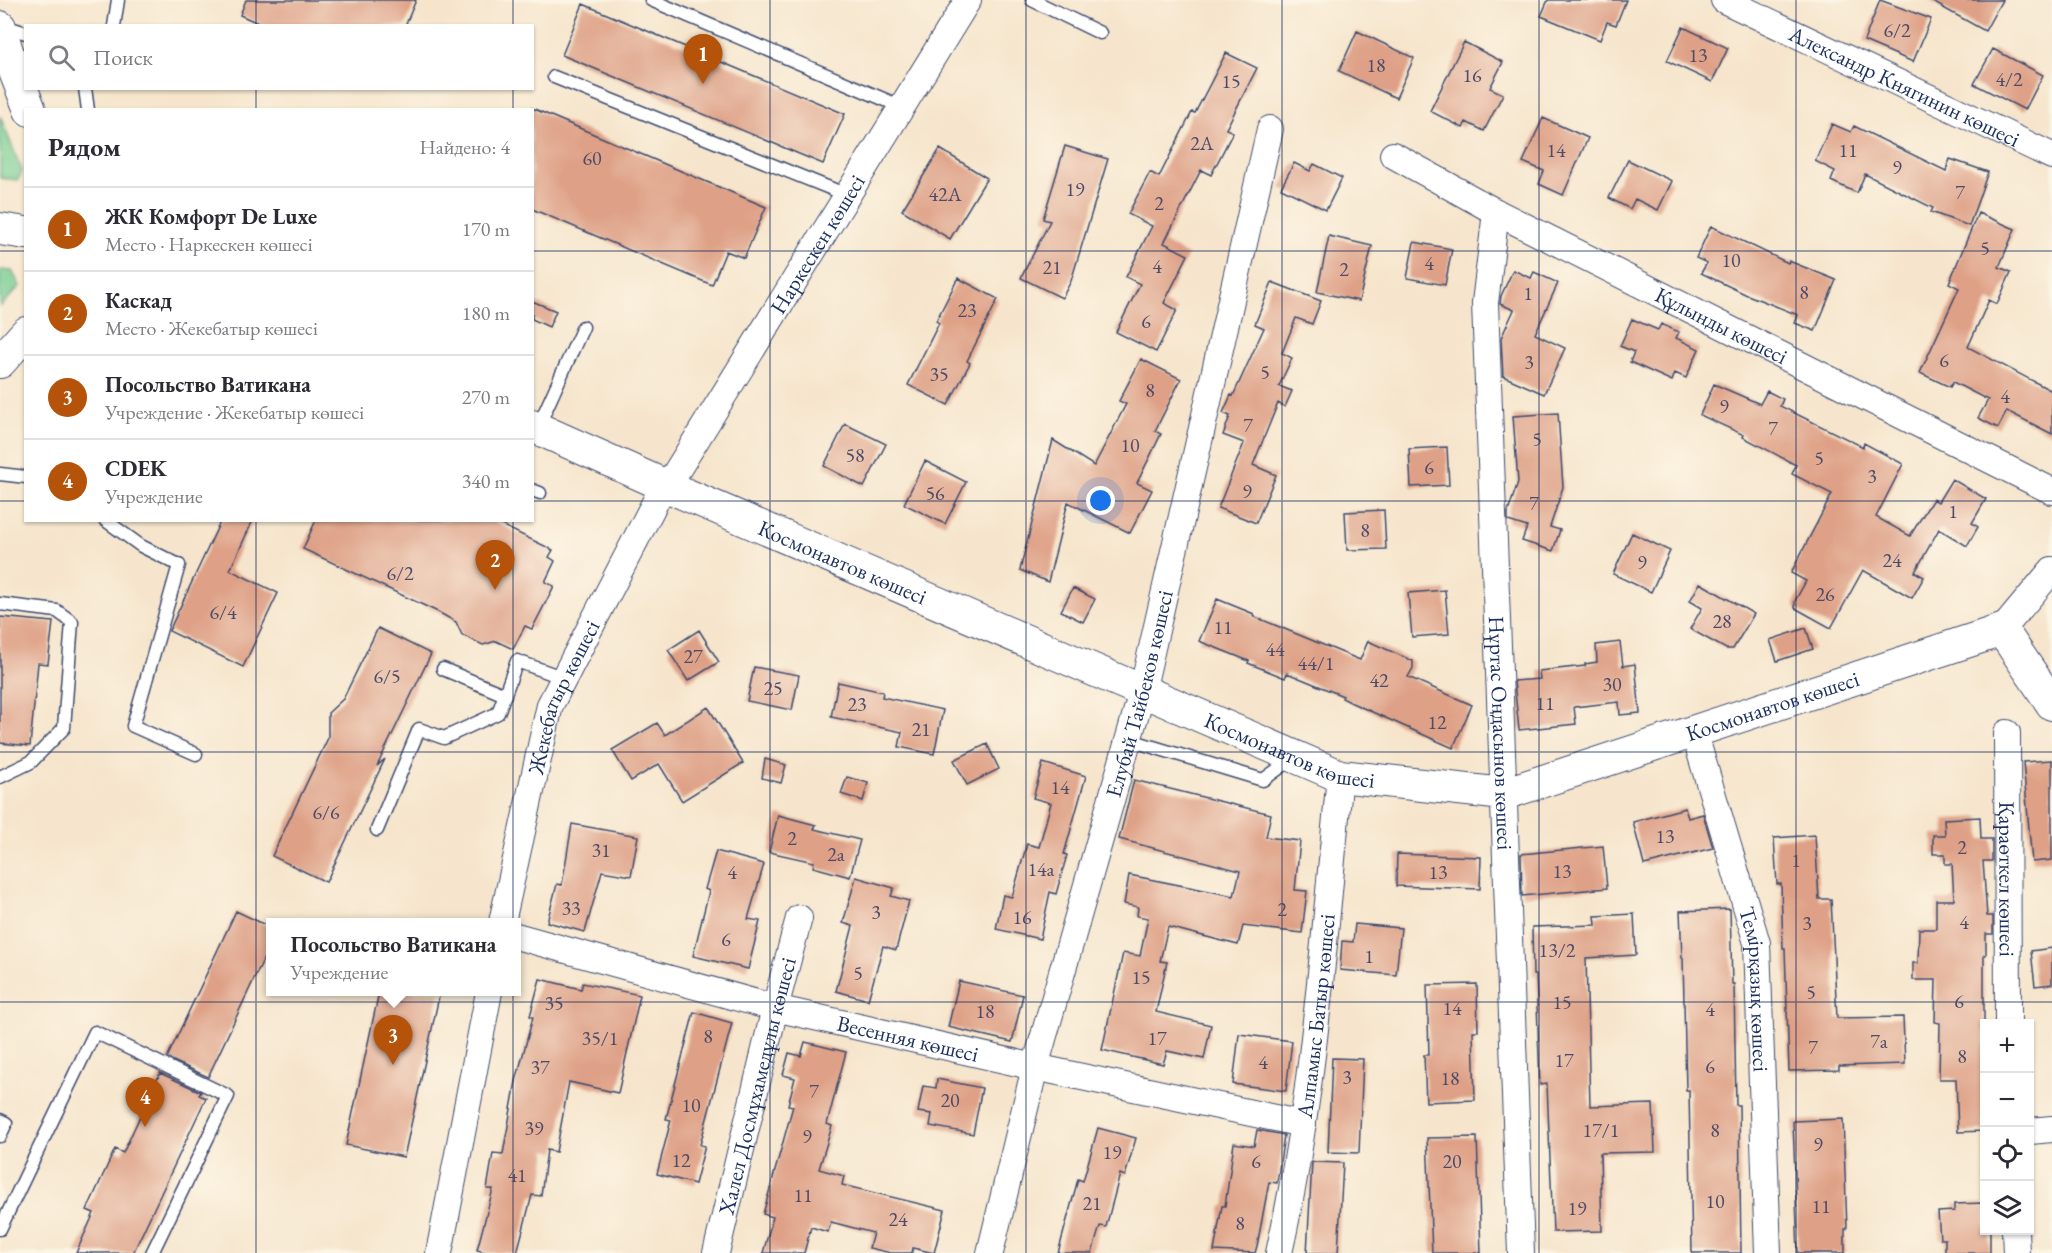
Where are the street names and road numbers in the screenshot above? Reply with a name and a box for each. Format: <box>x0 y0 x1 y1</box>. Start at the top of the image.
street label: Александр Княгинин көшесі <box>1783 19 2025 154</box>
street label: Наркескен көшесі <box>764 169 872 319</box>
street label: Құлынды көшесі <box>1650 280 1792 371</box>
street label: Космонавтов көшесі <box>754 513 931 611</box>
street label: Елубай Тайбеков көшесі <box>1099 587 1180 801</box>
street label: Жекебатыр көшесі <box>521 615 607 778</box>
street label: Нұртас Оңдасынов көшесі <box>1482 615 1520 851</box>
street label: Космонавтов көшесі <box>1682 664 1863 748</box>
street label: Космонавтов көшесі <box>1200 705 1376 795</box>
street label: Қараөткел көшесі <box>1992 801 2022 957</box>
street label: Темірқазық көшесі <box>1732 903 1776 1072</box>
street label: Алпамыс Батыр көшесі <box>1290 913 1342 1121</box>
street label: Халел Досмұхамедұлы көшесі <box>712 954 803 1219</box>
street label: Весенняя көшесі <box>834 1009 981 1069</box>

